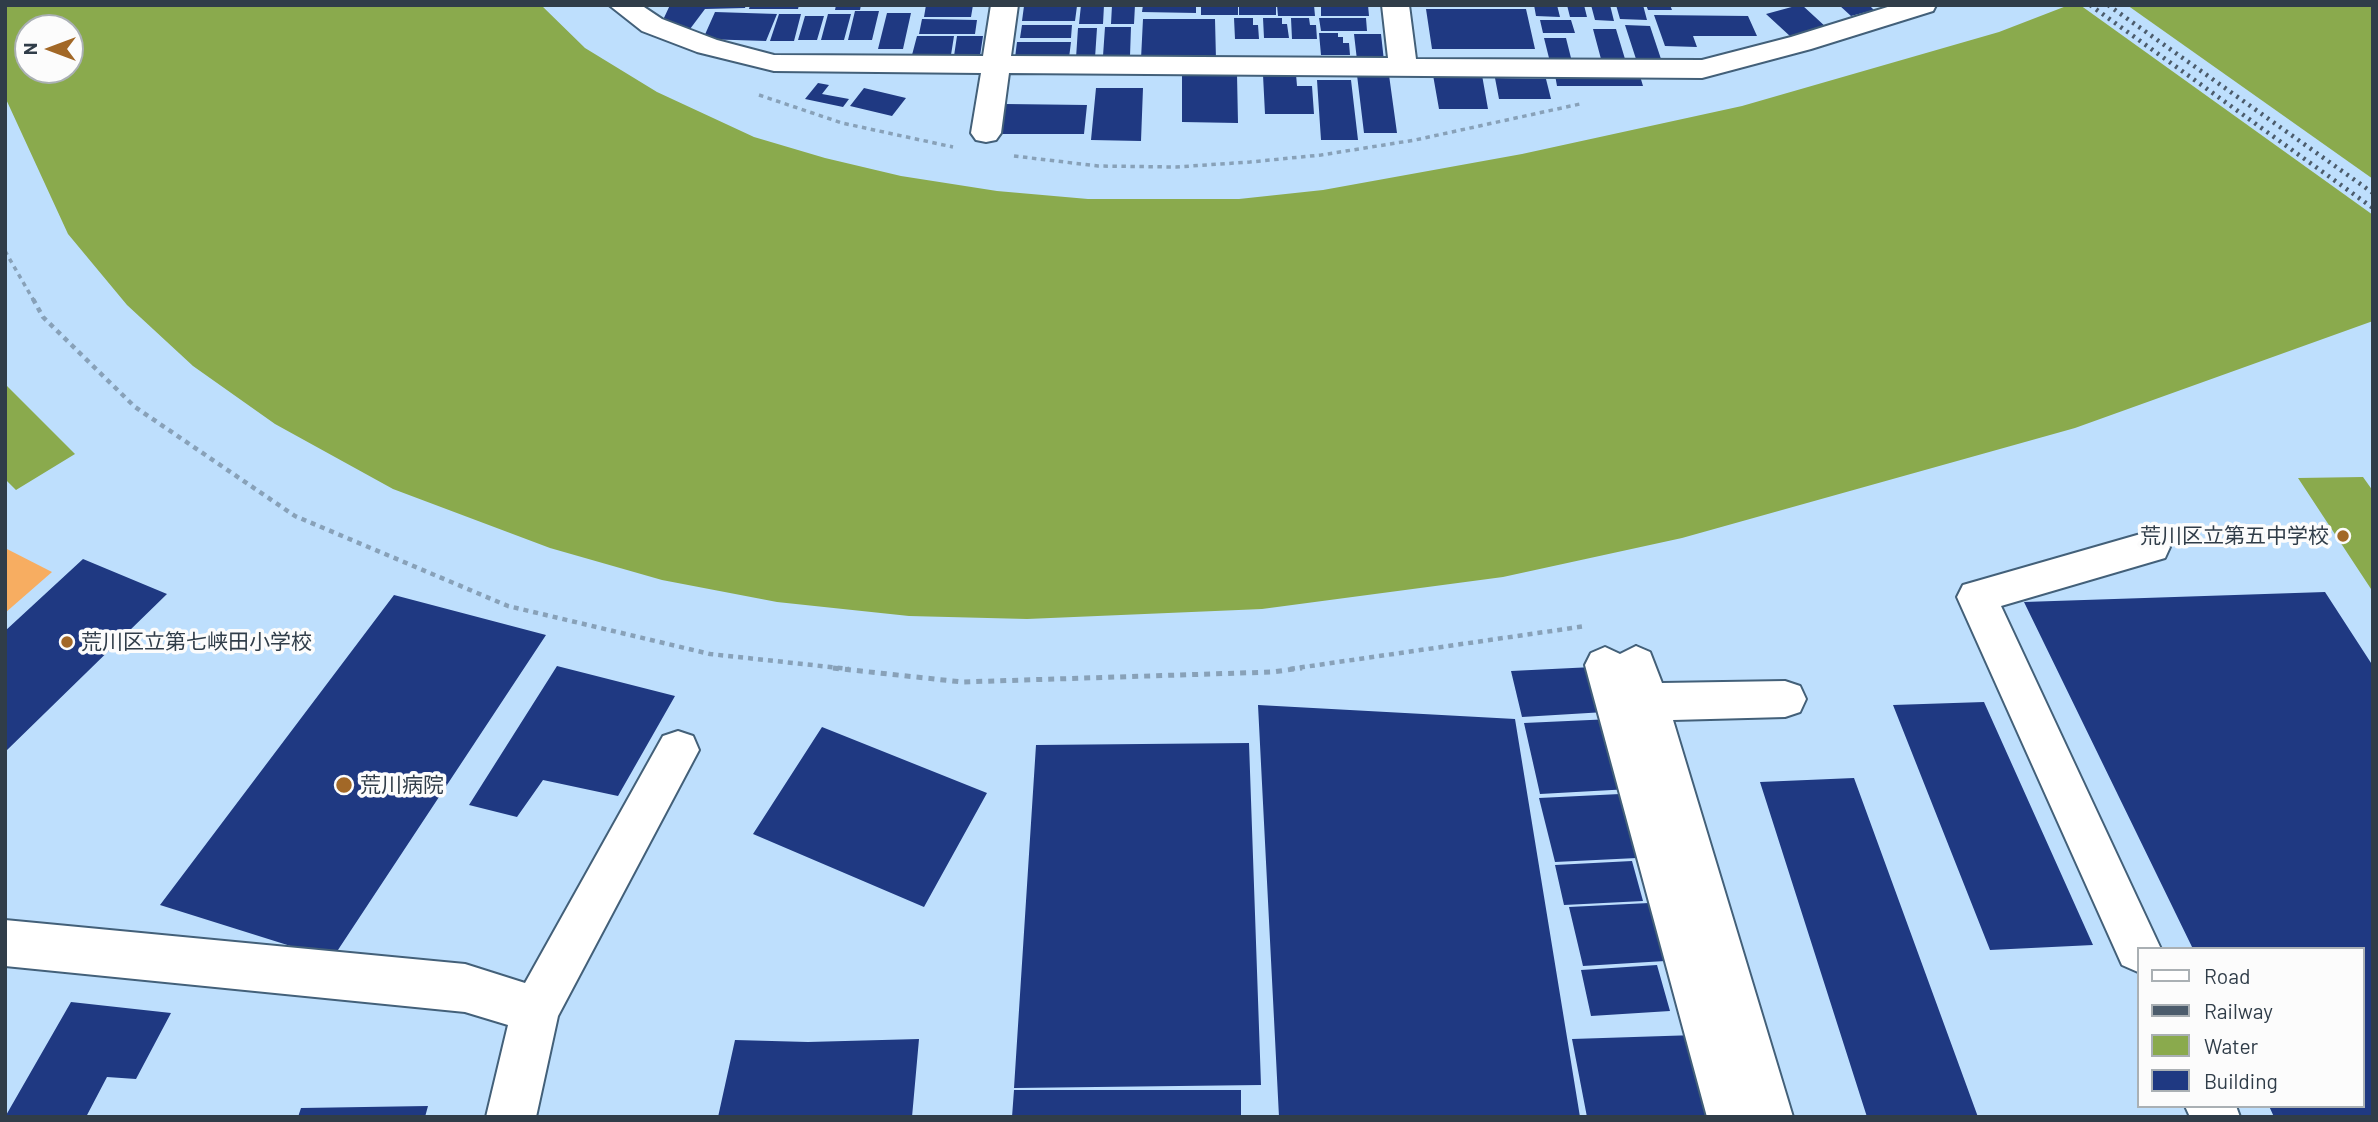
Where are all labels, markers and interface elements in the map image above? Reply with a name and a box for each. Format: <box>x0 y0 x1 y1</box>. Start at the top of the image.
north arrow <box>14 14 84 84</box>
text: N <box>18 43 41 55</box>
place label: 荒川区立第五中学校 <box>2140 523 2329 549</box>
marker: 荒川区立第五中学校 <box>2335 528 2351 544</box>
place label: 荒川区立第七峡田小学校 <box>81 629 312 655</box>
marker: 荒川区立第七峡田小学校 <box>59 634 75 650</box>
place label: 荒川病院 <box>360 772 444 798</box>
marker: 荒川病院 <box>334 775 354 795</box>
legend <box>2136 947 2364 1108</box>
text: Road <box>2204 963 2250 988</box>
text: Railway <box>2204 998 2273 1023</box>
text: Water <box>2204 1033 2258 1058</box>
text: Building <box>2204 1068 2278 1093</box>

